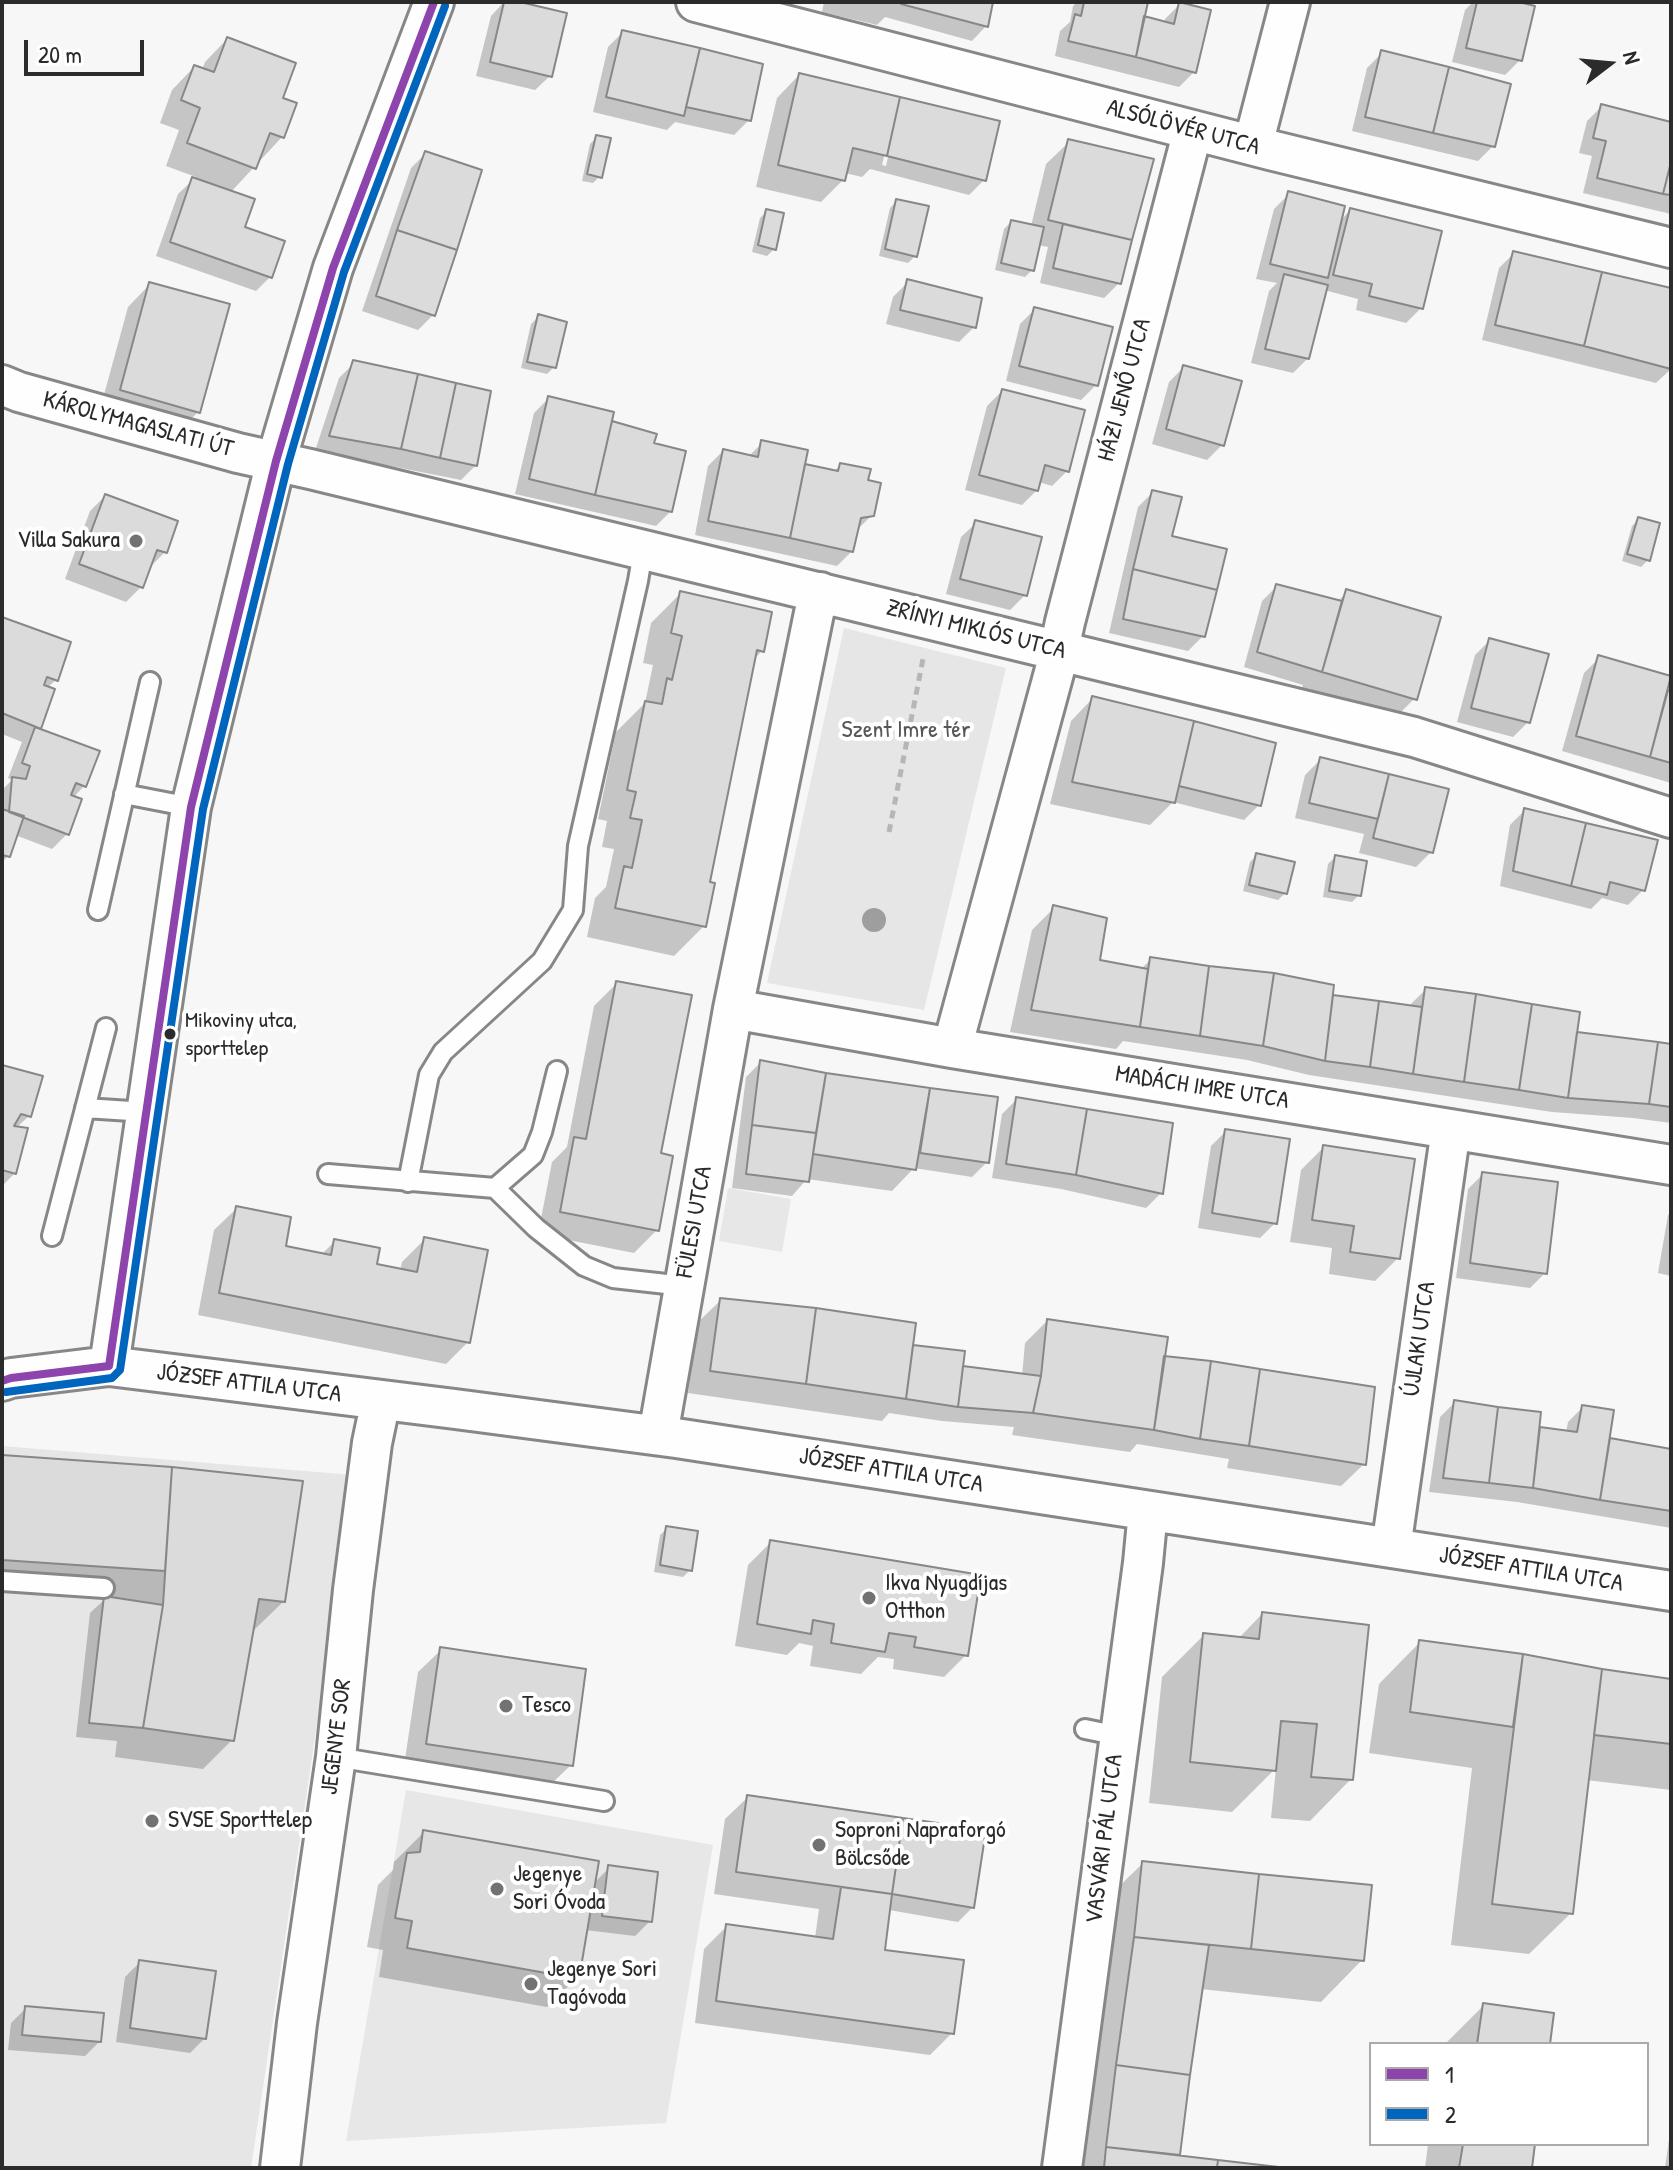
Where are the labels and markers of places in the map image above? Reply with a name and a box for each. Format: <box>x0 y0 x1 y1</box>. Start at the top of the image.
place label: Villa Sakura <box>17 527 120 555</box>
marker: Villa Sakura <box>127 532 145 550</box>
place label: Mikoviny utca, sporttelep <box>185 1008 297 1060</box>
marker: Mikoviny utca, sporttelep <box>162 1026 178 1042</box>
place label: Ikva Nyugdíjas Otthon <box>885 1570 1007 1626</box>
marker: Ikva Nyugdíjas Otthon <box>860 1589 878 1607</box>
place label: Tesco <box>522 1692 571 1720</box>
marker: Tesco <box>497 1697 515 1715</box>
place label: SVSE Sporttelep <box>168 1807 312 1835</box>
marker: SVSE Sporttelep <box>143 1812 161 1830</box>
place label: Soproni Napraforgó Bölcsőde <box>835 1817 1006 1873</box>
marker: Soproni Napraforgó Bölcsőde <box>810 1836 828 1854</box>
place label: Jegenye Sori Óvoda <box>513 1861 605 1917</box>
marker: Jegenye Sori Óvoda <box>488 1880 506 1898</box>
place label: Jegenye Sori Tagóvoda <box>547 1956 657 2012</box>
marker: Jegenye Sori Tagóvoda <box>522 1975 540 1993</box>

